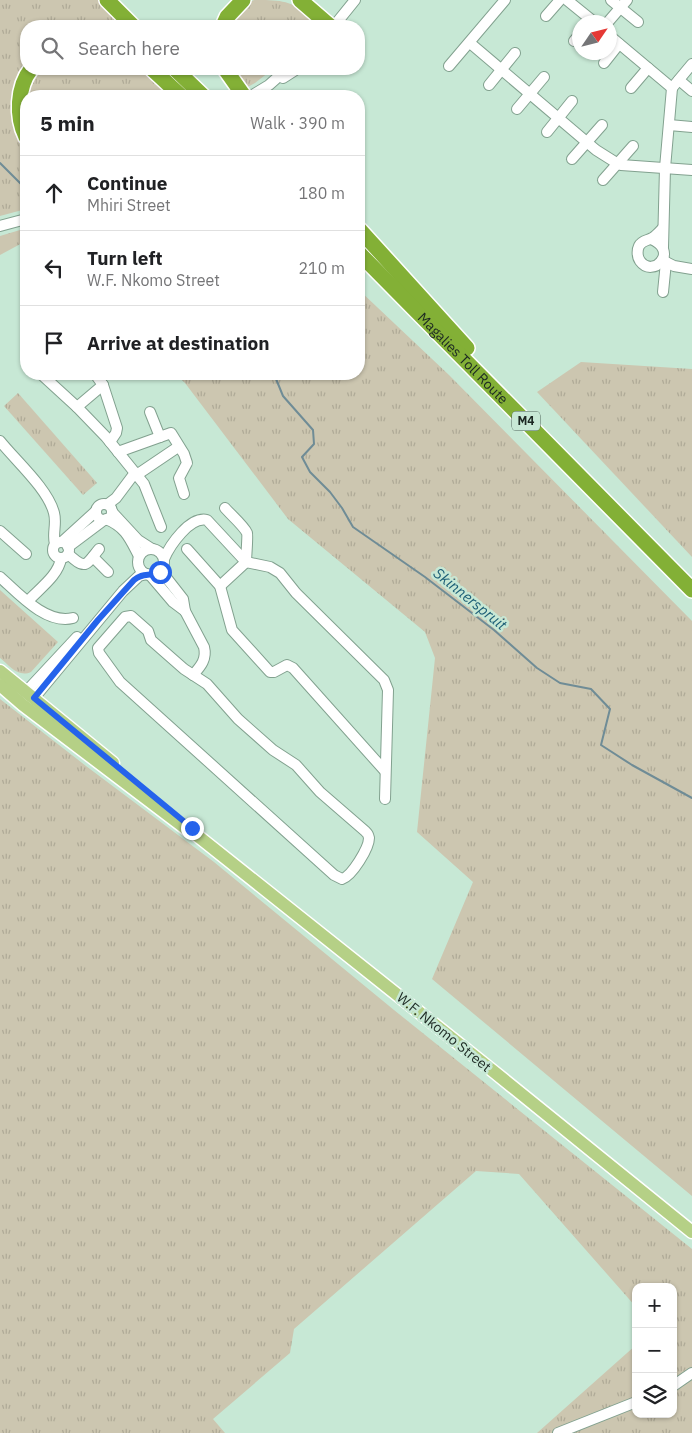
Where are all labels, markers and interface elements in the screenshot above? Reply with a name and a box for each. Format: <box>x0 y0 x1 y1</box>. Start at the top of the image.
north arrow <box>572 15 617 60</box>
search box <box>20 20 365 75</box>
icon: search <box>38 34 66 62</box>
text: Search here <box>78 36 180 60</box>
text: 5 min <box>40 109 95 137</box>
text: Walk · 390 m <box>250 113 345 133</box>
text: Continue <box>87 171 167 195</box>
icon: ahead <box>40 179 68 207</box>
text: 180 m <box>298 183 345 203</box>
text: Mhiri Street <box>87 195 171 215</box>
text: Turn left <box>87 246 163 270</box>
icon: left <box>40 254 68 282</box>
text: 210 m <box>298 258 345 278</box>
text: W.F. Nkomo Street <box>87 270 220 290</box>
street label: Magalies Toll Route <box>414 309 512 408</box>
icon: arrive <box>40 329 68 357</box>
text: Arrive at destination <box>87 331 270 355</box>
road number: M4 <box>512 412 540 431</box>
route start <box>149 561 172 584</box>
water label: Skinnerspruit <box>430 563 512 635</box>
route end <box>181 817 204 840</box>
street label: W.F. Nkomo Street <box>393 988 495 1076</box>
map controls <box>632 1283 677 1418</box>
button: + <box>632 1283 677 1328</box>
button: − <box>632 1328 677 1373</box>
button: layers <box>632 1373 677 1418</box>

